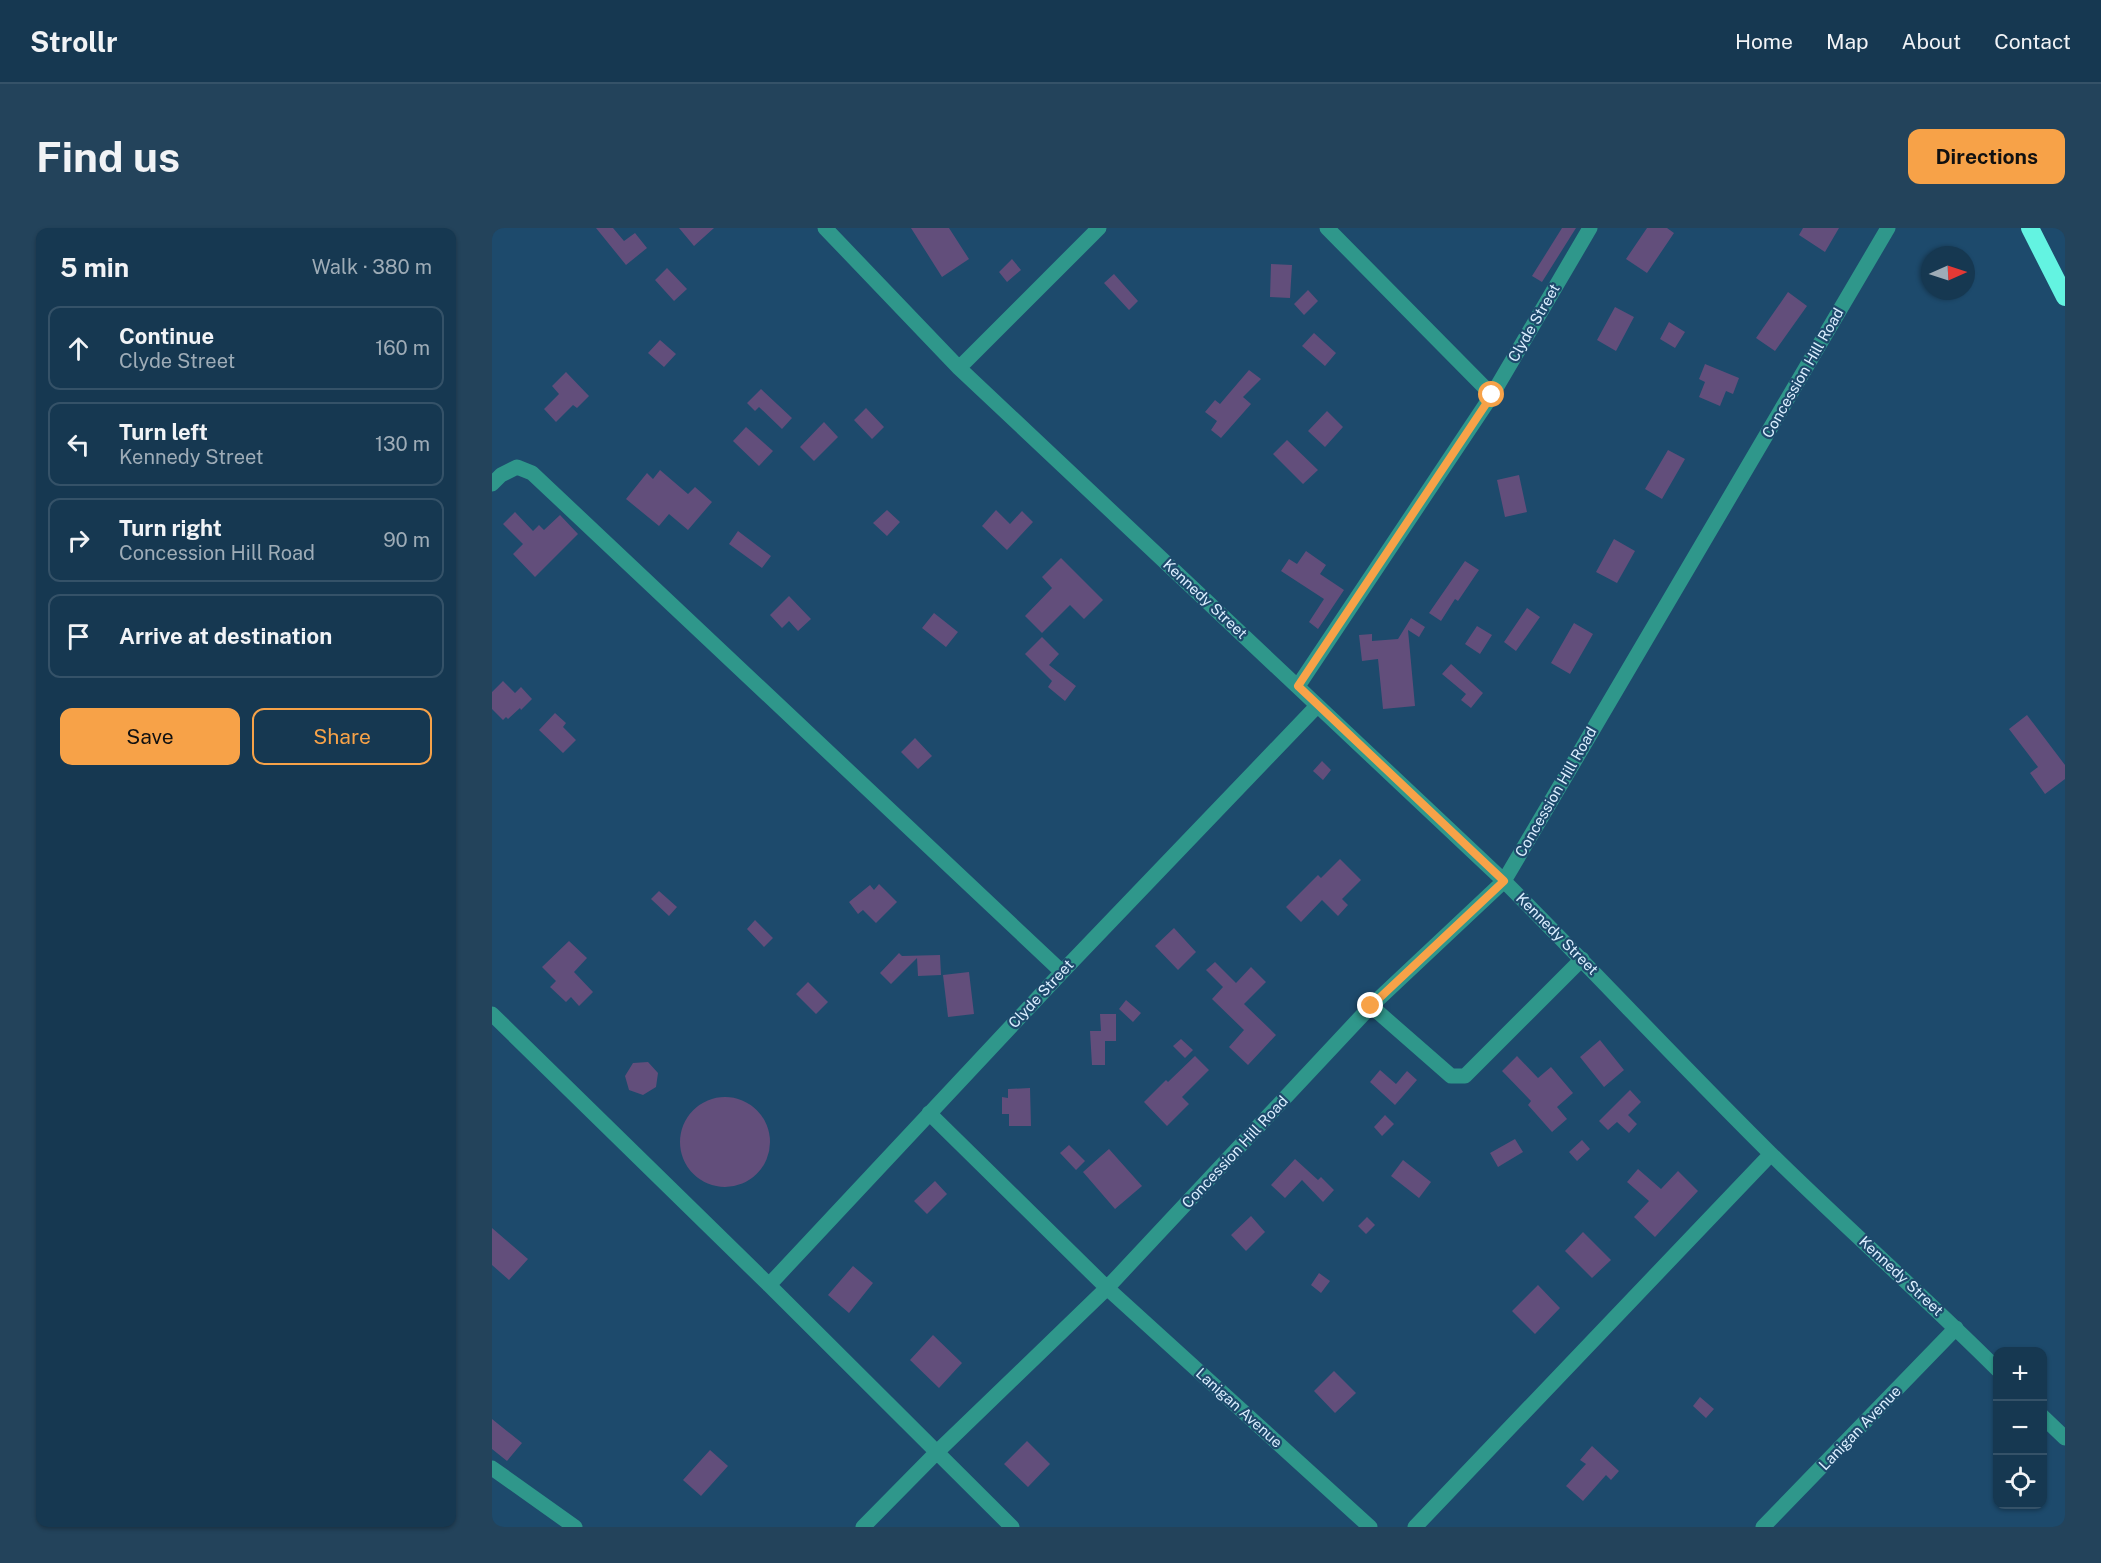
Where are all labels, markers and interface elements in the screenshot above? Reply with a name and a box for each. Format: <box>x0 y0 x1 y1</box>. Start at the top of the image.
text: Strollr <box>30 25 118 58</box>
text: Home <box>1735 29 1793 54</box>
text: Map <box>1826 29 1869 54</box>
text: About <box>1902 29 1961 54</box>
text: Contact <box>1994 29 2071 54</box>
button: Directions <box>1908 129 2065 184</box>
text: Find us <box>36 132 180 181</box>
north arrow <box>1921 246 1975 300</box>
text: 5 min <box>60 252 129 283</box>
text: Walk · 380 m <box>312 255 432 279</box>
street label: Clyde Street <box>1504 281 1563 365</box>
street label: Concession Hill Road <box>1758 305 1847 441</box>
text: Continue <box>119 323 214 349</box>
icon: ahead <box>62 332 95 365</box>
text: 160 m <box>375 336 430 360</box>
text: Clyde Street <box>119 349 235 373</box>
route start <box>1478 381 1504 407</box>
text: Turn left <box>119 419 208 445</box>
icon: left <box>62 428 95 461</box>
text: 130 m <box>375 432 430 456</box>
text: Kennedy Street <box>119 445 264 469</box>
text: Turn right <box>119 515 222 541</box>
icon: right <box>62 524 95 557</box>
text: 90 m <box>383 528 430 552</box>
text: Concession Hill Road <box>119 541 315 565</box>
street label: Kennedy Street <box>1160 555 1251 642</box>
icon: arrive <box>62 620 95 653</box>
text: Arrive at destination <box>119 623 332 649</box>
button: Save <box>60 708 240 765</box>
button: Share <box>252 708 432 765</box>
street label: Concession Hill Road <box>1511 724 1600 860</box>
street label: Kennedy Street <box>1513 889 1602 978</box>
street label: Clyde Street <box>1005 956 1077 1031</box>
route end <box>1357 992 1383 1018</box>
street label: Concession Hill Road <box>1178 1092 1291 1211</box>
street label: Kennedy Street <box>1856 1232 1947 1319</box>
map controls <box>1993 1347 2047 1509</box>
button: + <box>1993 1347 2047 1401</box>
street label: Lanigan Avenue <box>1193 1364 1286 1451</box>
street label: Lanigan Avenue <box>1815 1382 1904 1473</box>
button: − <box>1993 1401 2047 1455</box>
button: locate <box>1993 1455 2047 1509</box>

